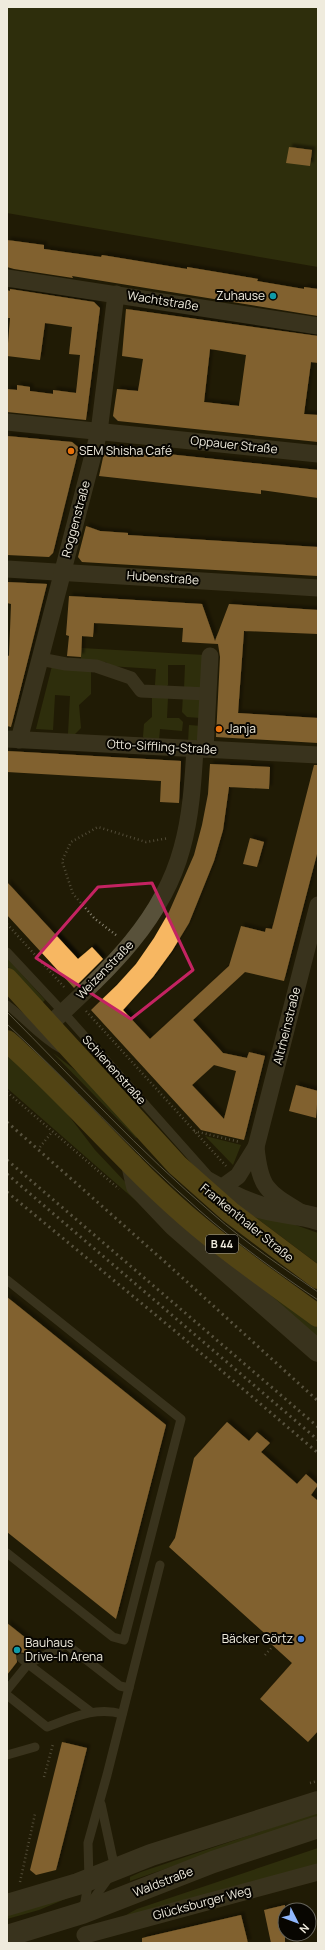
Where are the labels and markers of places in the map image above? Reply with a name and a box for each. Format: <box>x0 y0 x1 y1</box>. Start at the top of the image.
place label: Zuhause <box>216 287 265 304</box>
marker: Zuhause <box>268 291 278 301</box>
place label: SEM Shisha Café <box>79 442 172 459</box>
marker: SEM Shisha Café <box>66 446 76 456</box>
place label: Janja <box>227 720 256 737</box>
marker: Janja <box>214 724 224 734</box>
place label: Bäcker Görtz <box>222 1630 293 1647</box>
place label: Bauhaus Drive-In Arena <box>25 1634 103 1665</box>
marker: Bäcker Görtz <box>296 1634 306 1644</box>
marker: Bauhaus Drive-In Arena <box>12 1645 22 1655</box>

